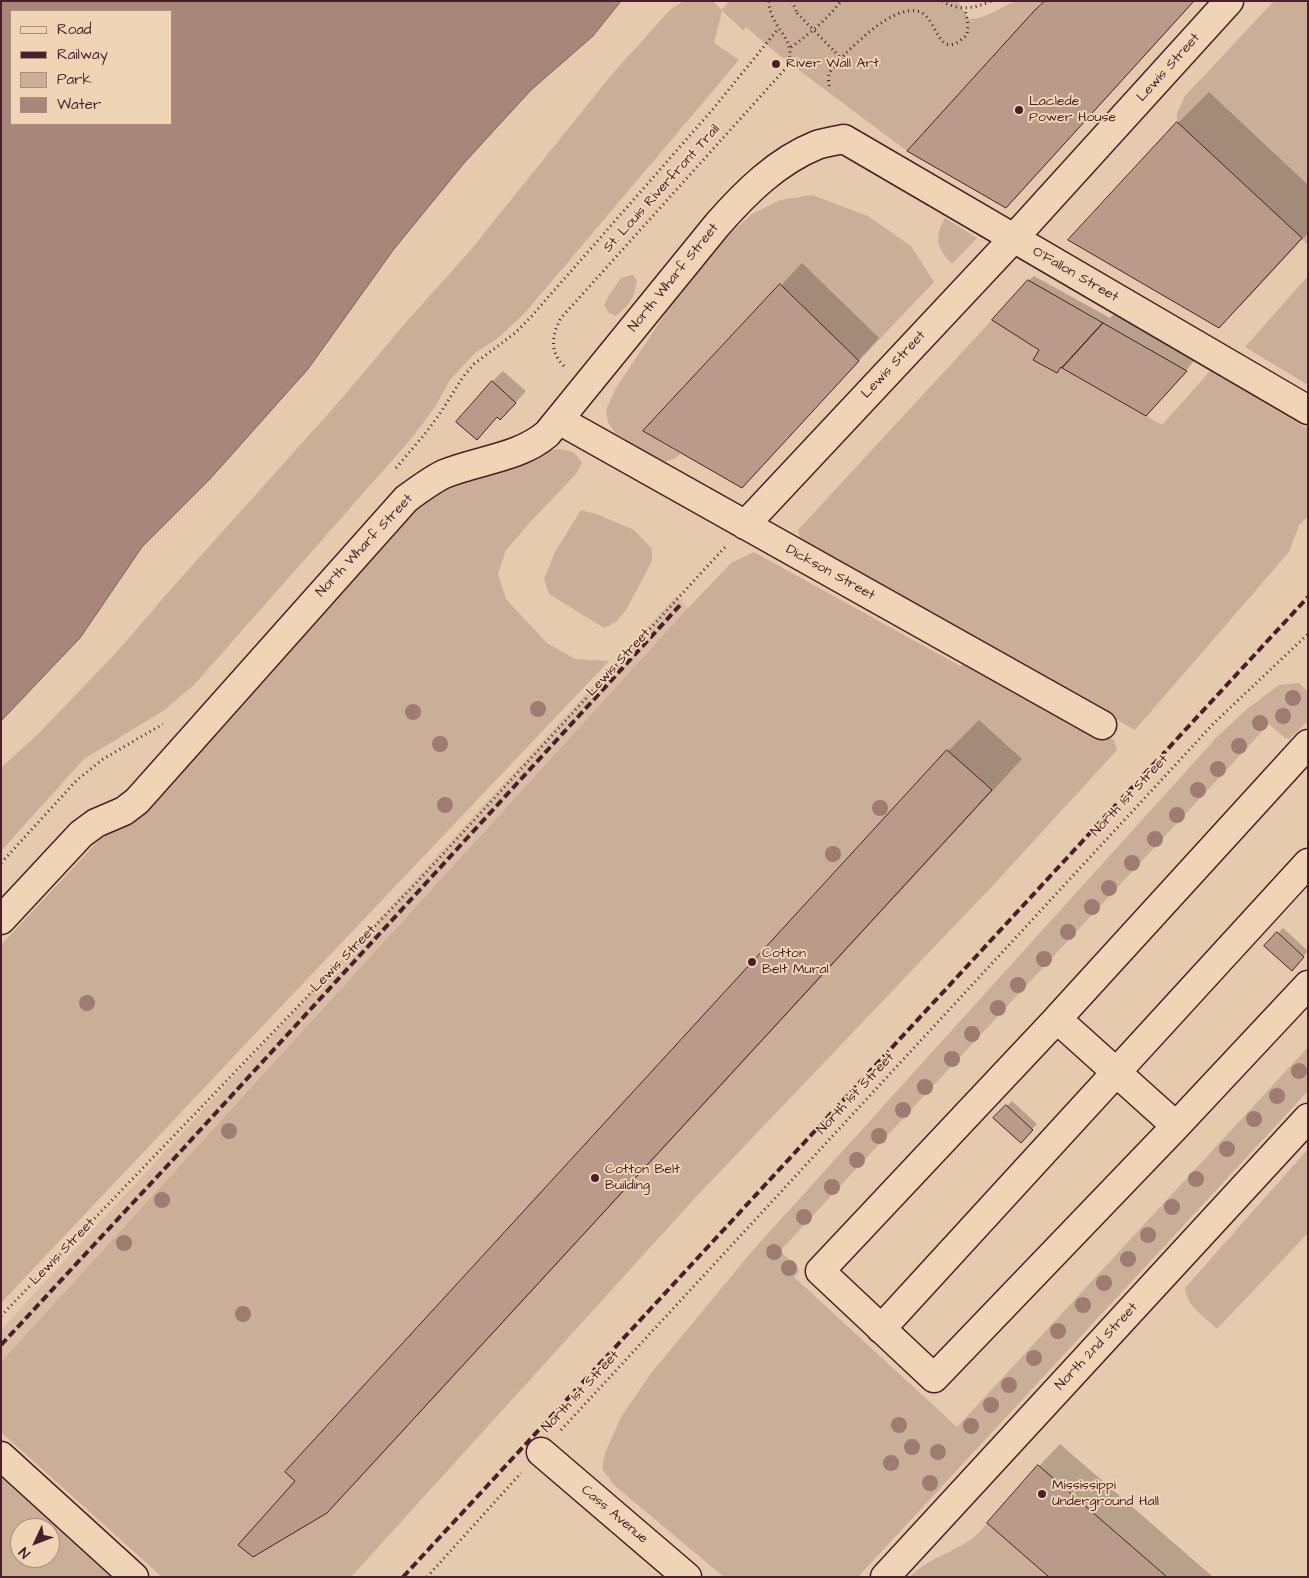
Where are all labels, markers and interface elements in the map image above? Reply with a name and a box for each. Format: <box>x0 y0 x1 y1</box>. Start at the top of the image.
legend <box>10 10 172 125</box>
text: Road <box>57 19 91 40</box>
street label: Lewis Street <box>1134 30 1204 106</box>
text: Railway <box>57 44 108 65</box>
place label: River Wall Art <box>786 56 879 72</box>
marker: River Wall Art <box>770 58 782 70</box>
text: Park <box>57 69 92 90</box>
text: Water <box>57 94 101 115</box>
place label: Laclede Power House <box>1029 94 1116 126</box>
marker: Laclede Power House <box>1013 104 1025 116</box>
street label: St. Louis Riverfront Trail <box>600 122 724 256</box>
street label: North Wharf Street <box>625 220 723 336</box>
street label: O'Fallon Street <box>1029 244 1121 306</box>
street label: Lewis Street <box>858 328 930 402</box>
street label: North Wharf Street <box>313 491 417 601</box>
street label: Dickson Street <box>782 542 878 604</box>
street label: Lewis Street <box>583 626 655 700</box>
street label: North 1st Street <box>1088 752 1172 840</box>
street label: Lewis Street <box>308 922 380 996</box>
place label: Cotton Belt Mural <box>762 946 829 979</box>
marker: Cotton Belt Mural <box>746 956 758 968</box>
street label: North 1st Street <box>814 1050 898 1138</box>
place label: Cotton Belt Building <box>605 1162 680 1194</box>
marker: Cotton Belt Building <box>589 1172 601 1184</box>
street label: Lewis Street <box>27 1215 99 1289</box>
street label: North 2nd Street <box>1052 1300 1142 1394</box>
street label: North 1st Street <box>539 1348 623 1436</box>
place label: Mississippi Underground Hall <box>1052 1478 1159 1510</box>
street label: Cass Avenue <box>577 1482 651 1548</box>
marker: Mississippi Underground Hall <box>1036 1488 1048 1500</box>
north arrow <box>10 1518 60 1568</box>
text: N <box>14 1543 35 1563</box>

